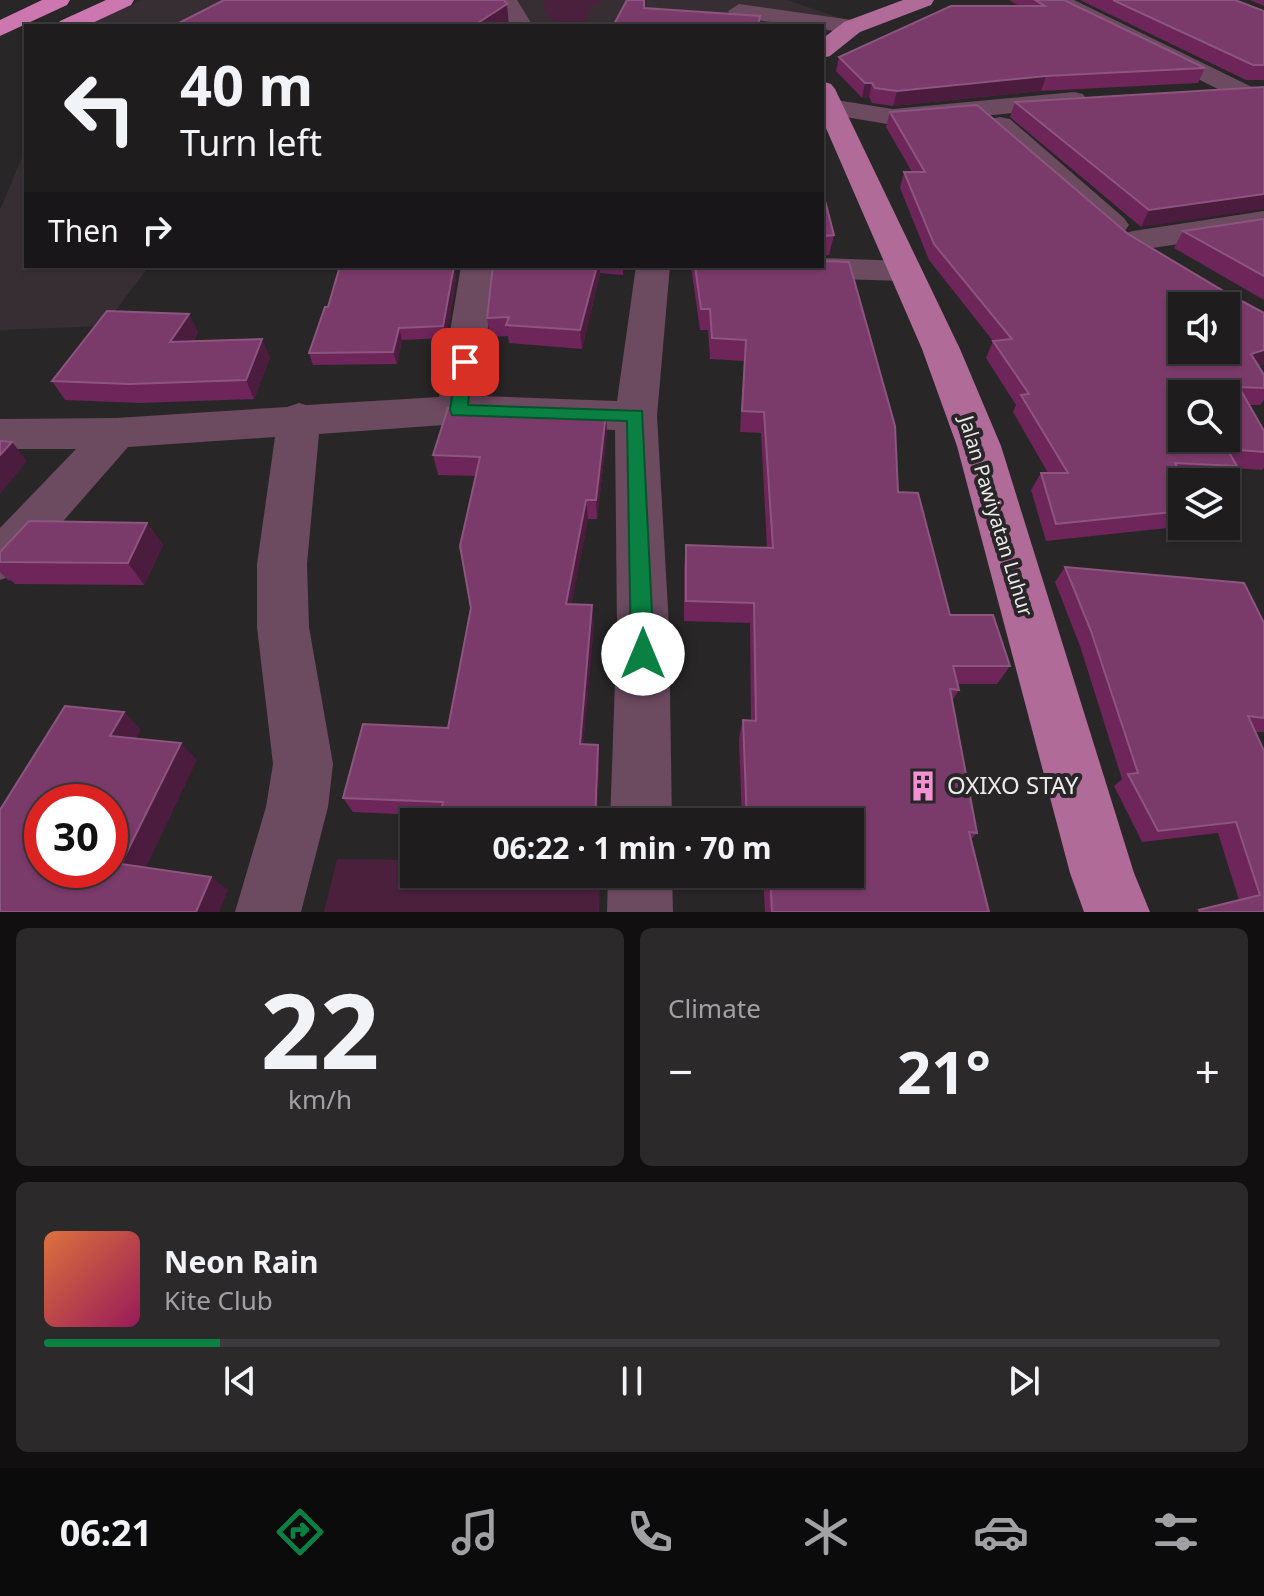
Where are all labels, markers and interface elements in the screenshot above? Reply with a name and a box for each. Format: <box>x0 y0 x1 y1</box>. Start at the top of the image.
text: 40 m <box>180 46 313 122</box>
icon: left <box>48 56 152 160</box>
text: Turn left <box>180 118 322 167</box>
icon: right <box>135 208 179 252</box>
text: Then <box>48 210 119 251</box>
map controls <box>1168 292 1240 540</box>
button: sound <box>1168 292 1240 364</box>
pin <box>431 328 499 396</box>
icon: arrive <box>443 340 487 384</box>
button: search <box>1168 380 1240 452</box>
street label: Jalan Pawiyatan Luhur <box>953 411 1040 619</box>
button: layers <box>1168 468 1240 540</box>
position arrow <box>601 612 685 696</box>
place label: OXIXO STAY <box>947 768 1079 801</box>
building icon: OXIXO STAY <box>906 769 940 803</box>
speed limit sign: 30 <box>24 784 128 888</box>
text: 06:22 · 1 min · 70 m <box>492 827 772 868</box>
text: 22 <box>261 958 379 1099</box>
text: Climate <box>668 990 761 1026</box>
text: 21° <box>897 1030 991 1112</box>
text: − <box>668 1041 693 1101</box>
text: + <box>1195 1041 1220 1101</box>
text: km/h <box>288 1081 352 1117</box>
text: Neon Rain <box>164 1241 318 1282</box>
text: Kite Club <box>164 1282 273 1318</box>
icon: previous <box>218 1359 262 1403</box>
icon: pause <box>610 1359 654 1403</box>
icon: next <box>1002 1359 1046 1403</box>
icon: directions <box>272 1504 328 1560</box>
icon: music <box>447 1504 503 1560</box>
icon: phone <box>622 1504 678 1560</box>
icon: climate <box>798 1504 854 1560</box>
icon: car <box>973 1504 1029 1560</box>
icon: filters <box>1148 1504 1204 1560</box>
text: 06:21 <box>60 1508 152 1557</box>

